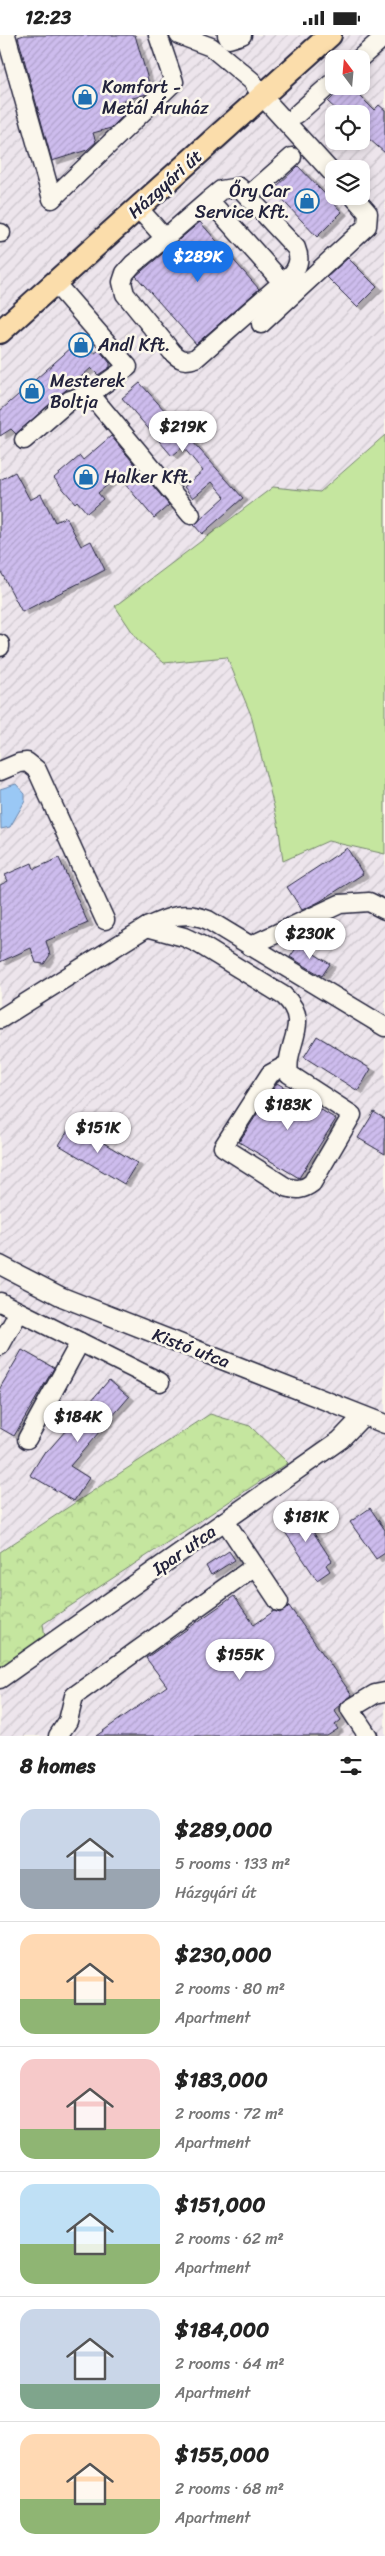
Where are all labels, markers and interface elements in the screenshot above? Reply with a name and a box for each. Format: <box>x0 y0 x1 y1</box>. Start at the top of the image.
text: 12:23 <box>25 1 71 34</box>
north arrow <box>325 50 370 95</box>
map controls <box>325 50 370 205</box>
place label: Komfort - Metál Áruház <box>102 71 209 124</box>
shop icon: Komfort - Metál Áruház <box>72 84 98 110</box>
button: locate <box>325 105 370 150</box>
street label: Házgyári út <box>120 141 210 227</box>
button: layers <box>325 160 370 205</box>
place label: Őry Car Service Kft. <box>195 175 292 228</box>
shop icon: Őry Car Service Kft. <box>294 188 320 214</box>
pin: $289K <box>163 241 233 283</box>
text: $289K <box>173 242 223 271</box>
place label: Andl Kft. <box>97 329 170 361</box>
shop icon: Andl Kft. <box>68 332 94 358</box>
place label: Mesterek Boltja <box>50 365 125 418</box>
shop icon: Mesterek Boltja <box>19 378 45 404</box>
pin: $219K <box>148 411 218 453</box>
text: $219K <box>160 412 206 441</box>
place label: Halker Kft. <box>104 461 193 493</box>
shop icon: Halker Kft. <box>73 464 99 490</box>
pin: $230K <box>275 917 345 960</box>
text: $230K <box>286 919 334 948</box>
pin: $183K <box>253 1089 323 1131</box>
text: $183K <box>265 1090 311 1119</box>
pin: $151K <box>63 1111 133 1154</box>
text: $151K <box>76 1113 120 1142</box>
street label: Kistó utca <box>148 1319 234 1377</box>
pin: $184K <box>43 1401 113 1443</box>
text: $184K <box>54 1402 102 1431</box>
pin: $181K <box>271 1501 341 1543</box>
text: $181K <box>284 1502 328 1531</box>
street label: Ipar utca <box>144 1516 223 1585</box>
pin: $155K <box>205 1639 275 1681</box>
text: $155K <box>217 1640 263 1669</box>
text: 8 homes <box>20 1747 95 1785</box>
icon: filters <box>337 1752 365 1780</box>
text: $289,000 <box>175 1811 272 1849</box>
icon: home <box>60 1829 120 1889</box>
text: 5 rooms · 133 m² <box>175 1849 290 1878</box>
text: Házgyári út <box>175 1878 257 1907</box>
text: $230,000 <box>175 1936 272 1974</box>
icon: home <box>60 1954 120 2014</box>
text: 2 rooms · 80 m² <box>175 1974 285 2003</box>
text: Apartment <box>175 2003 251 2032</box>
text: $183,000 <box>175 2061 268 2099</box>
icon: home <box>60 2079 120 2139</box>
text: 2 rooms · 72 m² <box>175 2099 284 2128</box>
text: Apartment <box>175 2128 251 2157</box>
text: $151,000 <box>175 2186 265 2224</box>
icon: home <box>60 2204 120 2264</box>
text: 2 rooms · 62 m² <box>175 2224 284 2253</box>
text: Apartment <box>175 2253 251 2282</box>
text: $184,000 <box>175 2311 269 2349</box>
icon: home <box>60 2329 120 2389</box>
text: 2 rooms · 64 m² <box>175 2349 285 2378</box>
text: Apartment <box>175 2378 251 2407</box>
text: $155,000 <box>175 2436 269 2474</box>
icon: home <box>60 2454 120 2514</box>
text: 2 rooms · 68 m² <box>175 2474 284 2503</box>
text: Apartment <box>175 2503 251 2532</box>

